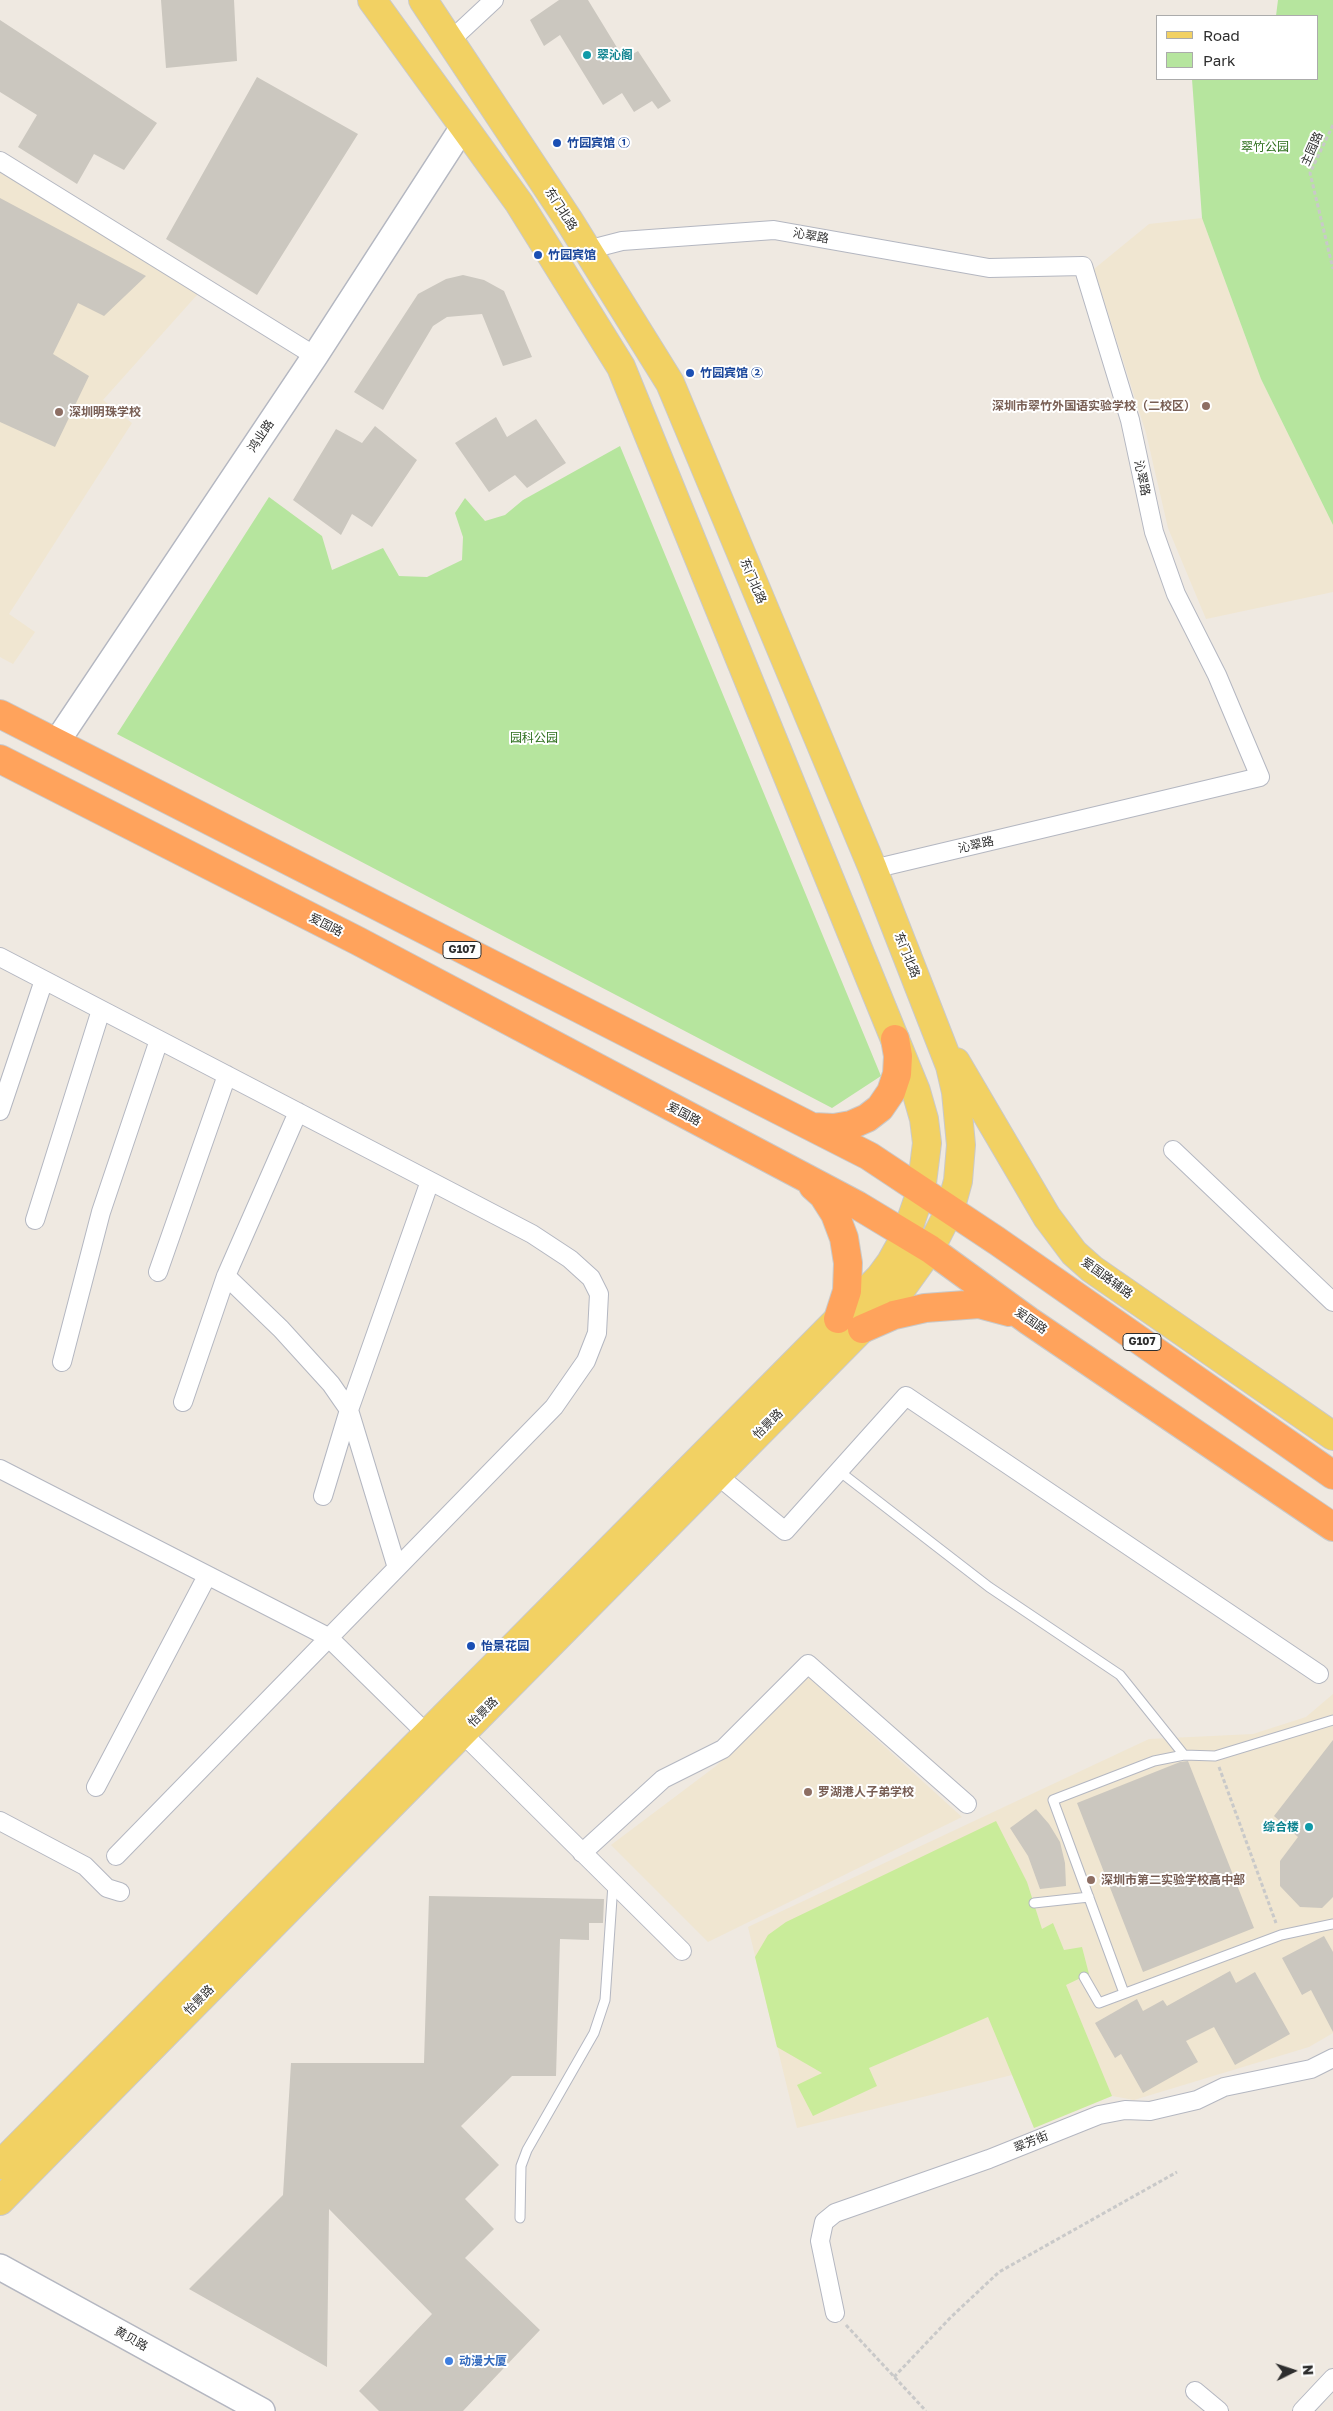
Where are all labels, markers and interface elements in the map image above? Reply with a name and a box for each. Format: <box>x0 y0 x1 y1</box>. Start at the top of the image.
legend <box>1156 15 1318 80</box>
text: Road <box>1203 26 1240 44</box>
place label: 翠沁阁 <box>597 48 633 62</box>
marker: 翠沁阁 <box>581 49 593 61</box>
text: Park <box>1203 51 1235 69</box>
street label: 主园路 <box>1298 130 1326 168</box>
place label: 竹园宾馆 ① <box>567 136 630 150</box>
marker: 竹园宾馆 ① <box>551 137 563 149</box>
park label: 翠竹公园 <box>1241 140 1289 154</box>
street label: 东门北路 <box>542 185 580 233</box>
street label: 沁翠路 <box>792 226 830 246</box>
place label: 竹园宾馆 <box>548 248 596 262</box>
marker: 竹园宾馆 <box>532 249 544 261</box>
place label: 竹园宾馆 ② <box>700 366 763 380</box>
marker: 竹园宾馆 ② <box>684 367 696 379</box>
place label: 深圳市翠竹外国语实验学校（二校区） <box>992 399 1196 413</box>
marker: 深圳市翠竹外国语实验学校（二校区） <box>1200 400 1212 412</box>
place label: 深圳明珠学校 <box>69 405 141 419</box>
marker: 深圳明珠学校 <box>53 406 65 418</box>
street label: 鸿业路 <box>245 417 277 455</box>
street label: 沁翠路 <box>1131 459 1153 497</box>
street label: 东门北路 <box>737 556 769 606</box>
park label: 园科公园 <box>510 731 558 745</box>
street label: 沁翠路 <box>957 834 995 856</box>
street label: 爱国路 <box>307 910 345 940</box>
street label: 东门北路 <box>891 930 923 980</box>
road number: G107 <box>443 942 481 958</box>
street label: 爱国路 <box>665 1099 703 1129</box>
street label: 爱国路辅路 <box>1078 1255 1136 1301</box>
street label: 爱国路 <box>1012 1305 1050 1337</box>
road number: G107 <box>1123 1334 1161 1350</box>
street label: 怡景路 <box>750 1406 786 1442</box>
place label: 怡景花园 <box>481 1639 529 1653</box>
marker: 怡景花园 <box>465 1640 477 1652</box>
street label: 怡景路 <box>465 1694 501 1730</box>
place label: 罗湖港人子弟学校 <box>818 1785 914 1799</box>
marker: 罗湖港人子弟学校 <box>802 1786 814 1798</box>
place label: 综合楼 <box>1263 1820 1299 1834</box>
marker: 综合楼 <box>1303 1821 1315 1833</box>
place label: 深圳市第二实验学校高中部 <box>1101 1873 1245 1887</box>
marker: 深圳市第二实验学校高中部 <box>1085 1874 1097 1886</box>
street label: 怡景路 <box>181 1982 217 2018</box>
street label: 翠芳街 <box>1012 2129 1050 2155</box>
street label: 黄贝路 <box>112 2324 150 2354</box>
north arrow <box>1268 2346 1318 2396</box>
place label: 动漫大厦 <box>459 2354 507 2368</box>
marker: 动漫大厦 <box>443 2355 455 2367</box>
text: N <box>1300 2364 1317 2376</box>

